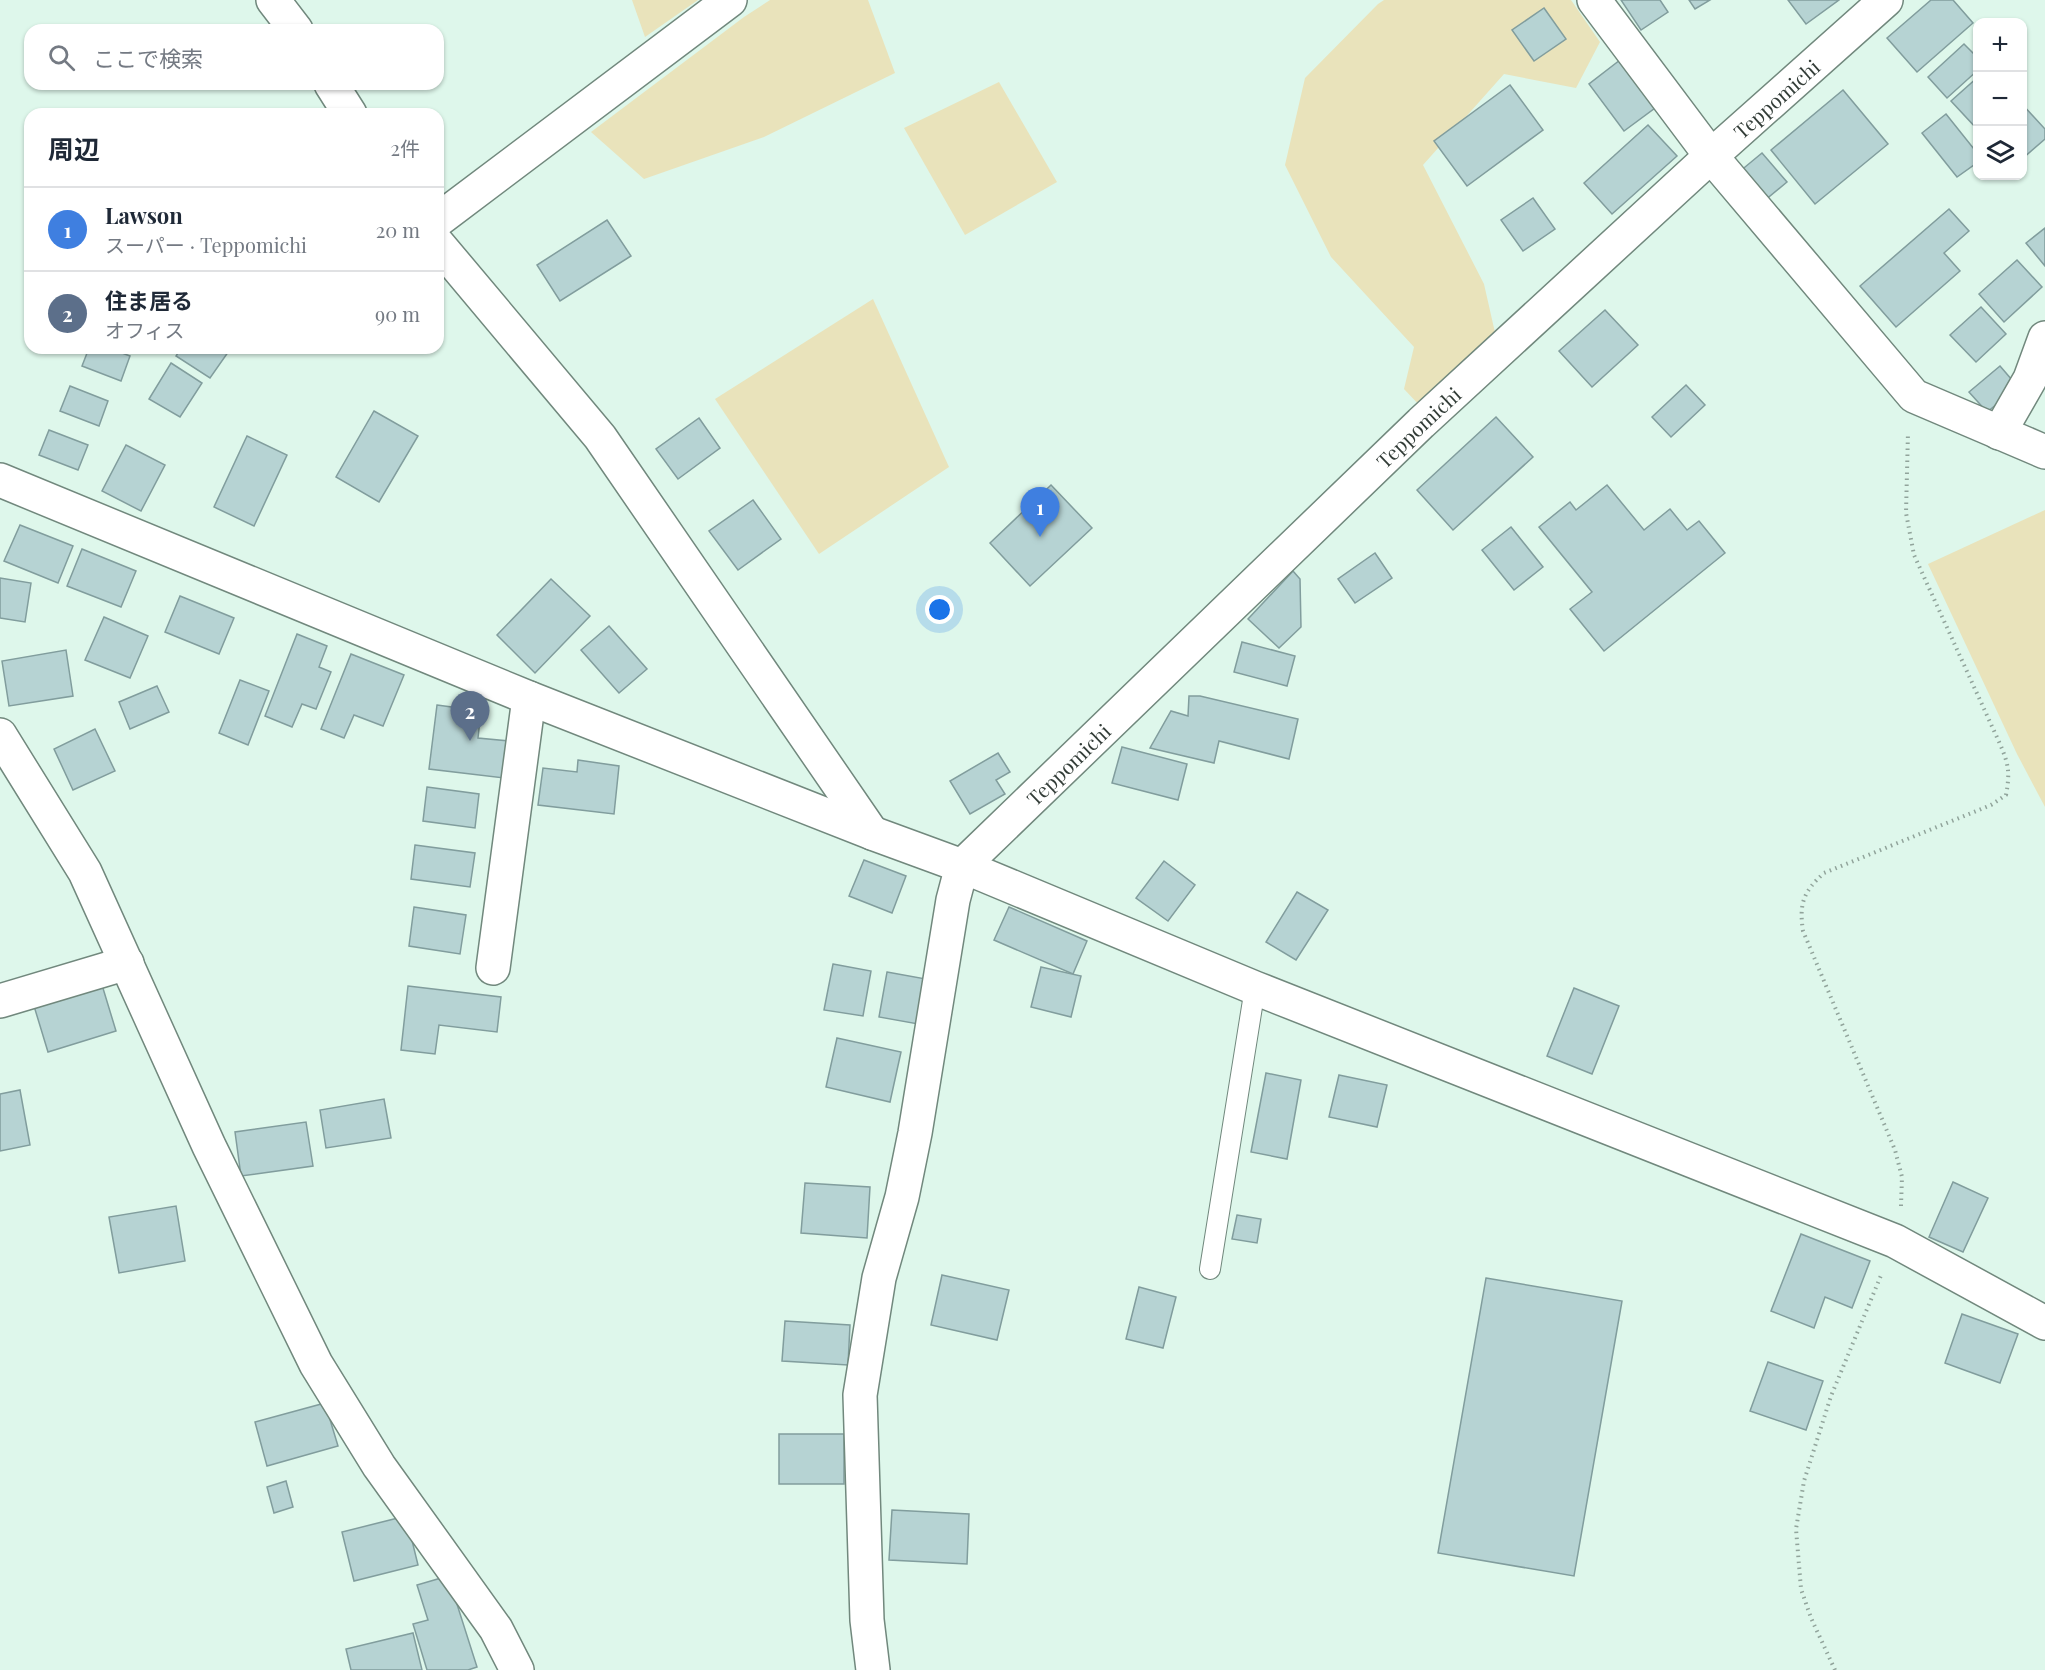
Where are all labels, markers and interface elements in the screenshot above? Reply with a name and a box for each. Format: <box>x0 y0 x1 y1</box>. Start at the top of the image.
map controls <box>1973 18 2027 180</box>
button: + <box>1973 18 2027 72</box>
search box <box>24 24 444 90</box>
icon: search <box>45 41 78 74</box>
text: ここで検索 <box>93 43 203 73</box>
street label: Teppomichi <box>1727 52 1825 144</box>
button: − <box>1973 72 2027 126</box>
button: layers <box>1973 126 2027 180</box>
text: 周辺 <box>48 131 100 166</box>
text: 2件 <box>390 134 420 161</box>
text: Lawson <box>105 200 183 230</box>
text: 1 <box>64 216 71 243</box>
text: 20 m <box>376 216 420 243</box>
text: スーパー · Teppomichi <box>105 231 307 258</box>
text: 住ま居る <box>105 285 193 315</box>
text: 2 <box>62 300 73 327</box>
text: 90 m <box>375 300 420 327</box>
text: オフィス <box>105 316 185 343</box>
street label: Teppomichi <box>1370 380 1466 473</box>
pin: 1 <box>1020 488 1060 537</box>
your location <box>925 595 954 624</box>
pin: 2 <box>450 692 490 741</box>
street label: Teppomichi <box>1020 717 1116 811</box>

